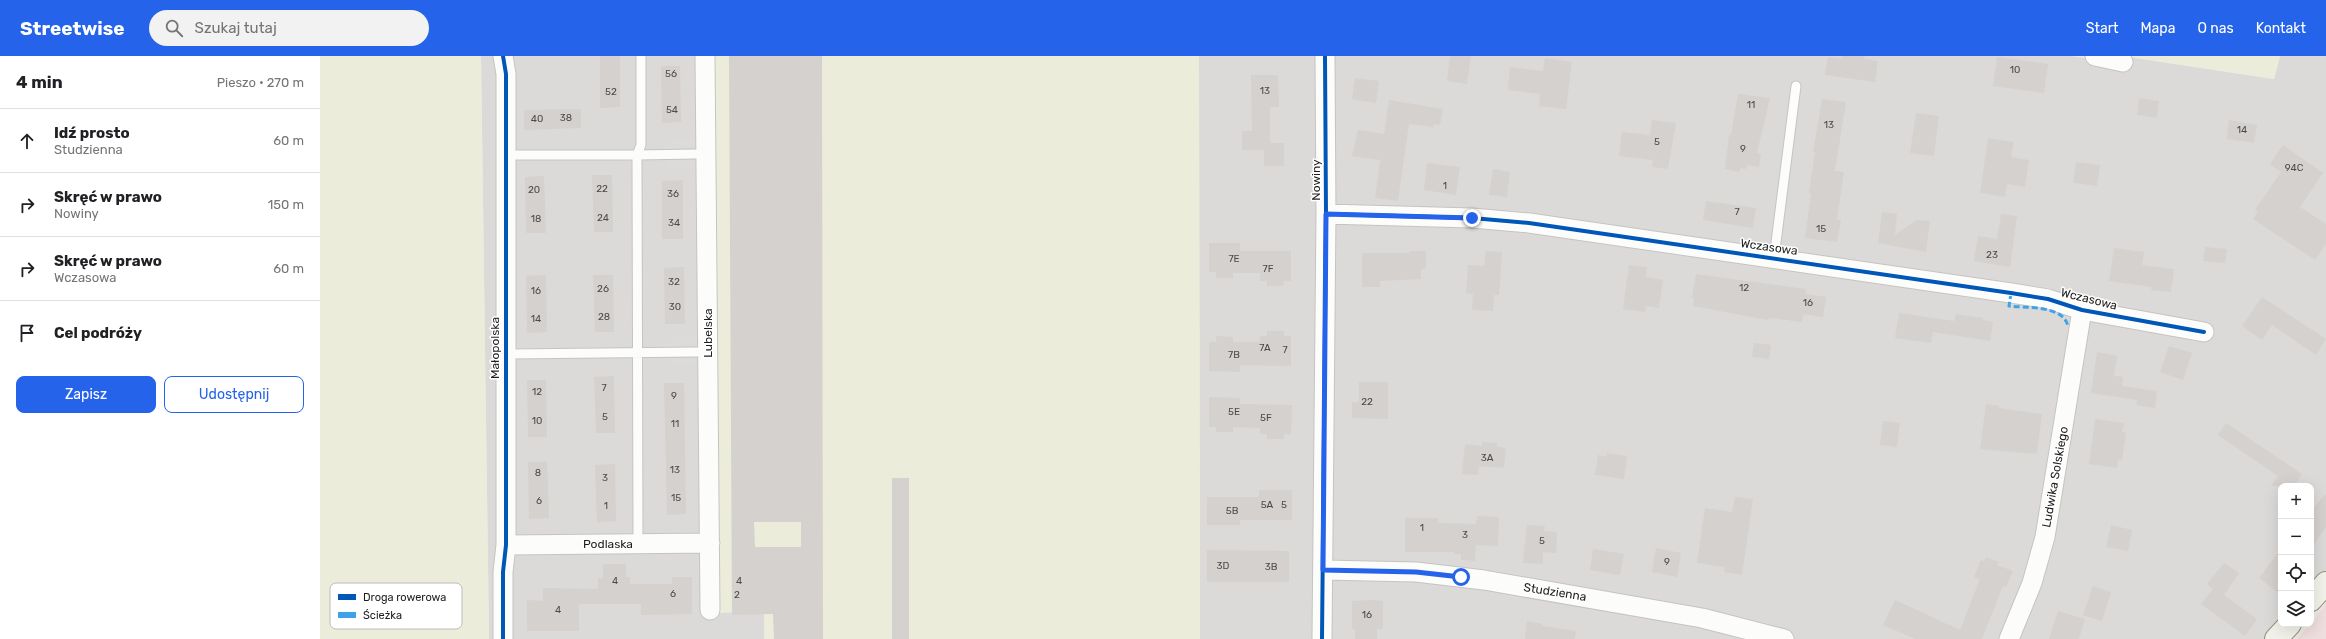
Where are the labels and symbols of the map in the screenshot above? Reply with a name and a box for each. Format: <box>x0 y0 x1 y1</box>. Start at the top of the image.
house number: 10 <box>2010 64 2020 76</box>
house number: 56 <box>665 68 677 80</box>
house number: 13 <box>1260 85 1270 97</box>
house number: 52 <box>605 86 617 98</box>
house number: 11 <box>1747 99 1755 111</box>
house number: 54 <box>666 104 678 116</box>
house number: 38 <box>560 112 572 124</box>
house number: 40 <box>531 113 543 125</box>
house number: 13 <box>1824 119 1834 131</box>
house number: 14 <box>2237 124 2247 136</box>
house number: 5 <box>1654 136 1660 148</box>
house number: 9 <box>1740 143 1746 155</box>
street label: Nowiny <box>1309 159 1323 201</box>
house number: 94C <box>2285 162 2304 174</box>
house number: 1 <box>1443 180 1447 192</box>
house number: 22 <box>596 183 608 195</box>
house number: 20 <box>528 184 540 196</box>
house number: 36 <box>667 188 679 200</box>
house number: 7 <box>1734 206 1740 218</box>
route end <box>1463 209 1481 227</box>
house number: 24 <box>597 212 609 224</box>
house number: 18 <box>531 213 541 225</box>
house number: 34 <box>668 217 680 229</box>
house number: 15 <box>1816 223 1826 235</box>
street label: Wczasowa <box>1739 236 1799 258</box>
house number: 23 <box>1986 249 1998 261</box>
house number: 7E <box>1228 253 1240 265</box>
house number: 7F <box>1263 263 1274 275</box>
house number: 32 <box>668 276 680 288</box>
house number: 12 <box>1739 282 1749 294</box>
house number: 26 <box>597 283 609 295</box>
house number: 16 <box>531 285 541 297</box>
street label: Wczasowa <box>2059 285 2119 313</box>
house number: 16 <box>1803 297 1813 309</box>
house number: 30 <box>669 301 681 313</box>
street label: Lubelska <box>701 308 715 358</box>
house number: 28 <box>598 311 610 323</box>
house number: 14 <box>531 313 541 325</box>
street label: Małopolska <box>488 317 502 379</box>
house number: 7A <box>1259 342 1271 354</box>
house number: 7 <box>1282 344 1288 356</box>
house number: 7B <box>1228 349 1240 361</box>
house number: 7 <box>601 382 607 394</box>
house number: 12 <box>532 386 542 398</box>
house number: 9 <box>671 390 677 402</box>
house number: 22 <box>1361 396 1373 408</box>
house number: 5E <box>1228 406 1240 418</box>
house number: 5 <box>602 411 608 423</box>
house number: 5F <box>1260 412 1272 424</box>
house number: 10 <box>532 415 542 427</box>
house number: 11 <box>671 418 679 430</box>
street label: Ludwika Solskiego <box>2039 425 2071 529</box>
house number: 3A <box>1481 452 1494 464</box>
house number: 13 <box>670 464 680 476</box>
house number: 8 <box>535 467 541 479</box>
house number: 3 <box>602 472 608 484</box>
house number: 15 <box>671 492 681 504</box>
house number: 6 <box>536 495 542 507</box>
house number: 5A <box>1261 499 1274 511</box>
house number: 5 <box>1281 499 1287 511</box>
house number: 1 <box>604 500 608 512</box>
house number: 5B <box>1226 505 1239 517</box>
house number: 1 <box>1420 522 1424 534</box>
house number: 3 <box>1462 529 1468 541</box>
house number: 5 <box>1539 535 1545 547</box>
street label: Podlaska <box>583 537 633 551</box>
house number: 9 <box>1664 556 1670 568</box>
house number: 3D <box>1217 560 1230 572</box>
house number: 3B <box>1265 561 1278 573</box>
route start <box>1452 568 1470 586</box>
house number: 4 <box>612 575 618 587</box>
house number: 4 <box>736 575 742 587</box>
street label: Studzienna <box>1523 580 1587 604</box>
legend <box>330 583 462 629</box>
house number: 6 <box>670 588 676 600</box>
house number: 2 <box>734 589 740 601</box>
text: Droga rowerowa <box>363 591 446 604</box>
house number: 4 <box>555 604 561 616</box>
text: Ścieżka <box>363 609 402 622</box>
house number: 16 <box>1362 609 1372 621</box>

